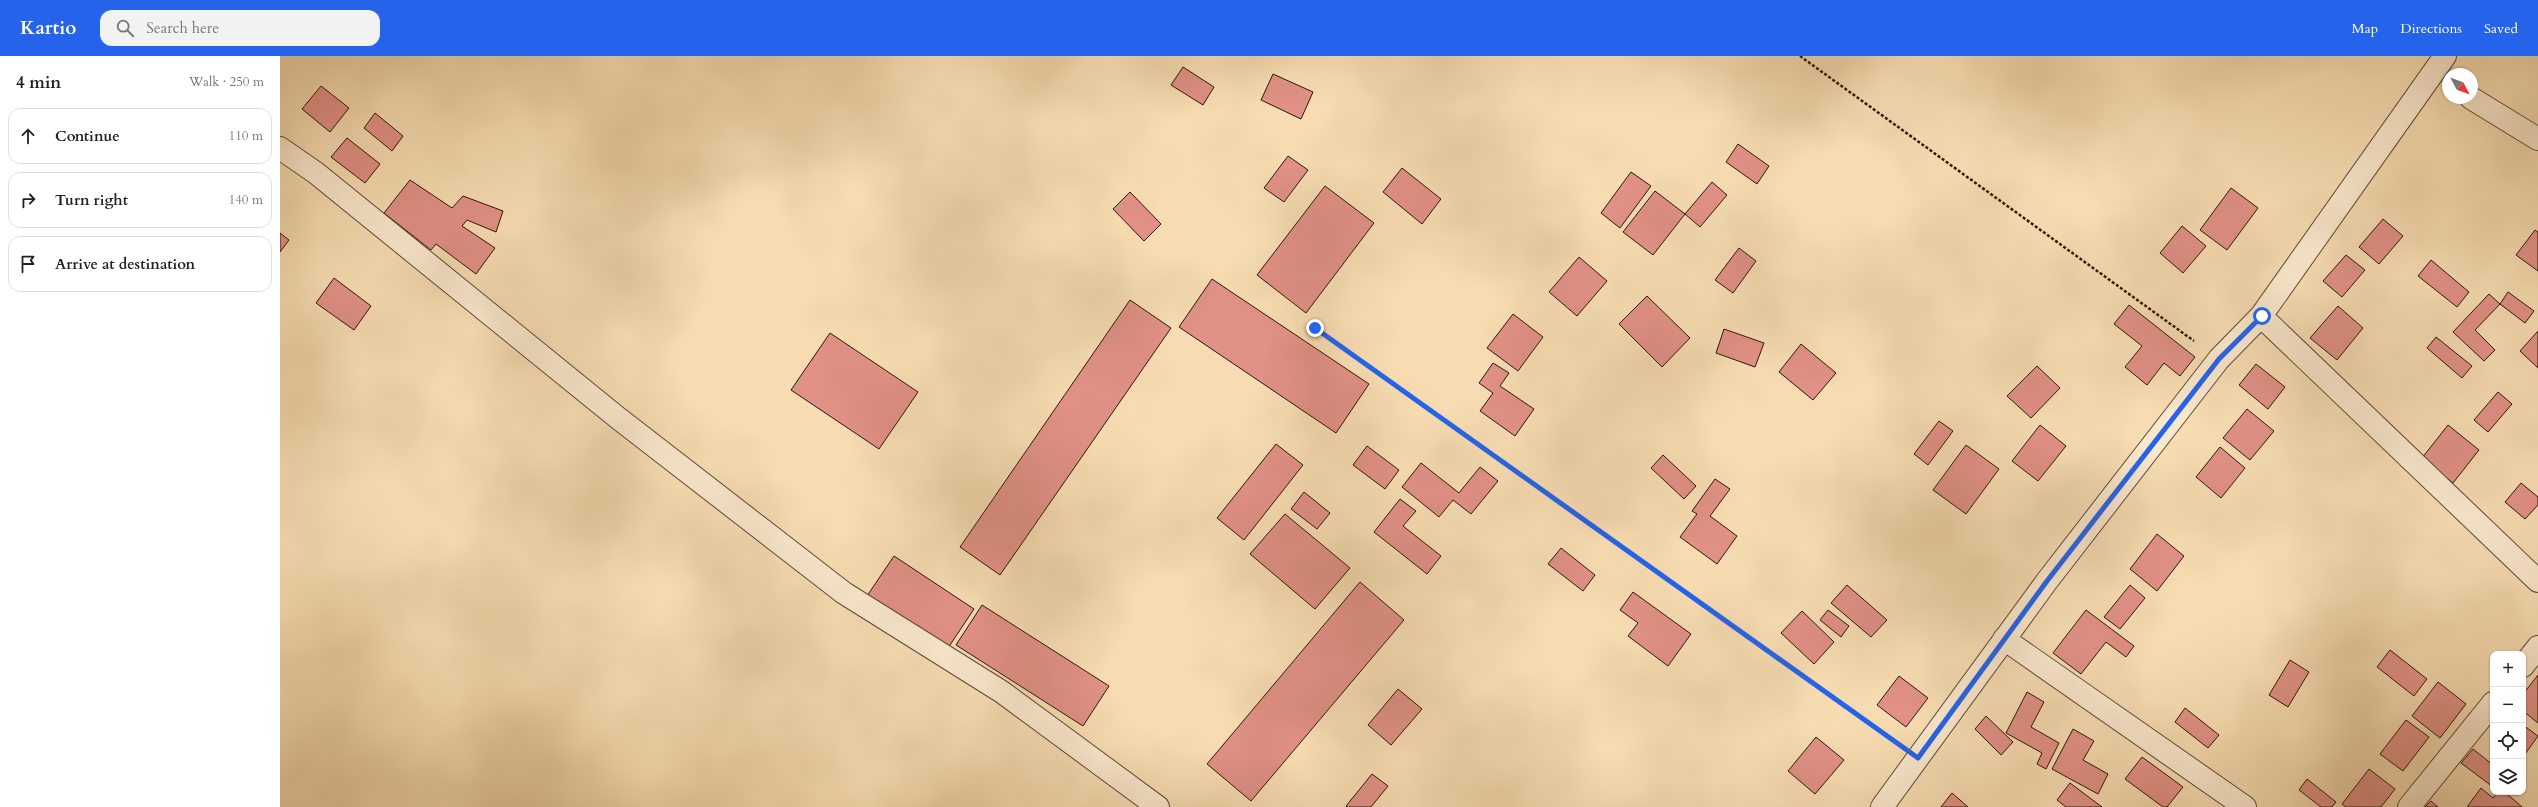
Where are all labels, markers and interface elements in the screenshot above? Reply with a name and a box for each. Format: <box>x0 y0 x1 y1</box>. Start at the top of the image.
search box <box>100 10 380 46</box>
text: Kartio <box>20 15 76 41</box>
icon: search <box>114 17 136 39</box>
text: Search here <box>146 18 219 38</box>
text: Map <box>2352 19 2378 38</box>
text: Directions <box>2400 19 2462 38</box>
text: Saved <box>2484 19 2518 38</box>
north arrow <box>2442 68 2478 104</box>
text: 4 min <box>16 71 61 94</box>
text: Walk · 250 m <box>189 73 264 91</box>
icon: ahead <box>17 125 39 147</box>
text: Continue <box>55 126 120 146</box>
text: 110 m <box>229 127 263 145</box>
icon: right <box>17 189 39 211</box>
text: Turn right <box>55 190 128 210</box>
text: 140 m <box>229 191 263 209</box>
icon: arrive <box>17 253 39 275</box>
text: Arrive at destination <box>55 254 195 274</box>
route start <box>2253 307 2271 325</box>
route end <box>1306 319 1324 337</box>
map controls <box>2490 651 2526 795</box>
button: + <box>2490 651 2526 687</box>
button: − <box>2490 687 2526 723</box>
button: locate <box>2490 723 2526 759</box>
button: layers <box>2490 759 2526 795</box>

